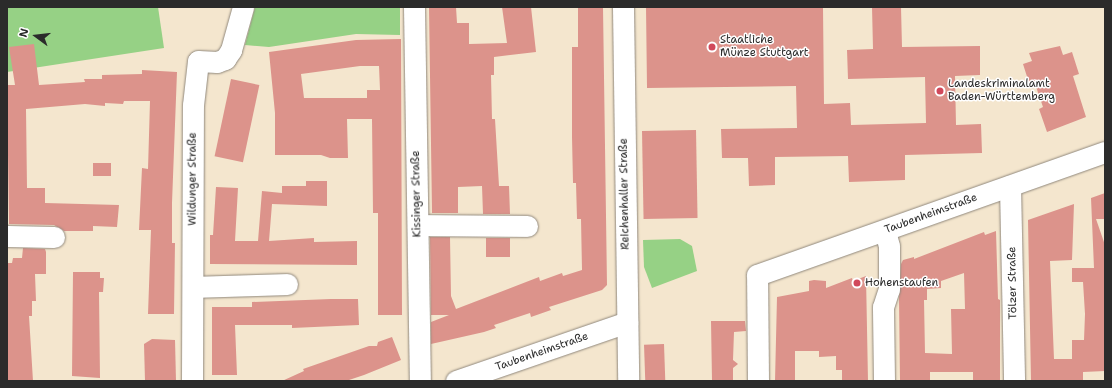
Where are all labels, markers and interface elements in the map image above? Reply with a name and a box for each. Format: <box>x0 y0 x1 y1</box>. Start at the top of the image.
north arrow <box>16 16 56 56</box>
text: N <box>16 27 32 39</box>
place label: Staatliche Münze Stuttgart <box>720 34 809 60</box>
marker: Staatliche Münze Stuttgart <box>707 42 717 52</box>
place label: Landeskriminalamt Baden-Württemberg <box>948 78 1055 104</box>
marker: Landeskriminalamt Baden-Württemberg <box>935 86 945 96</box>
street label: Wildunger Straße <box>186 132 200 226</box>
street label: Reichenhaller Straße <box>617 138 633 250</box>
street label: Kissinger Straße <box>410 150 424 238</box>
street label: Taubenheimstraße <box>883 191 979 237</box>
street label: Tölzer Straße <box>1006 246 1020 320</box>
place label: Hohenstaufen <box>865 276 938 290</box>
marker: Hohenstaufen <box>852 278 862 288</box>
street label: Taubenheimstraße <box>494 330 590 374</box>

